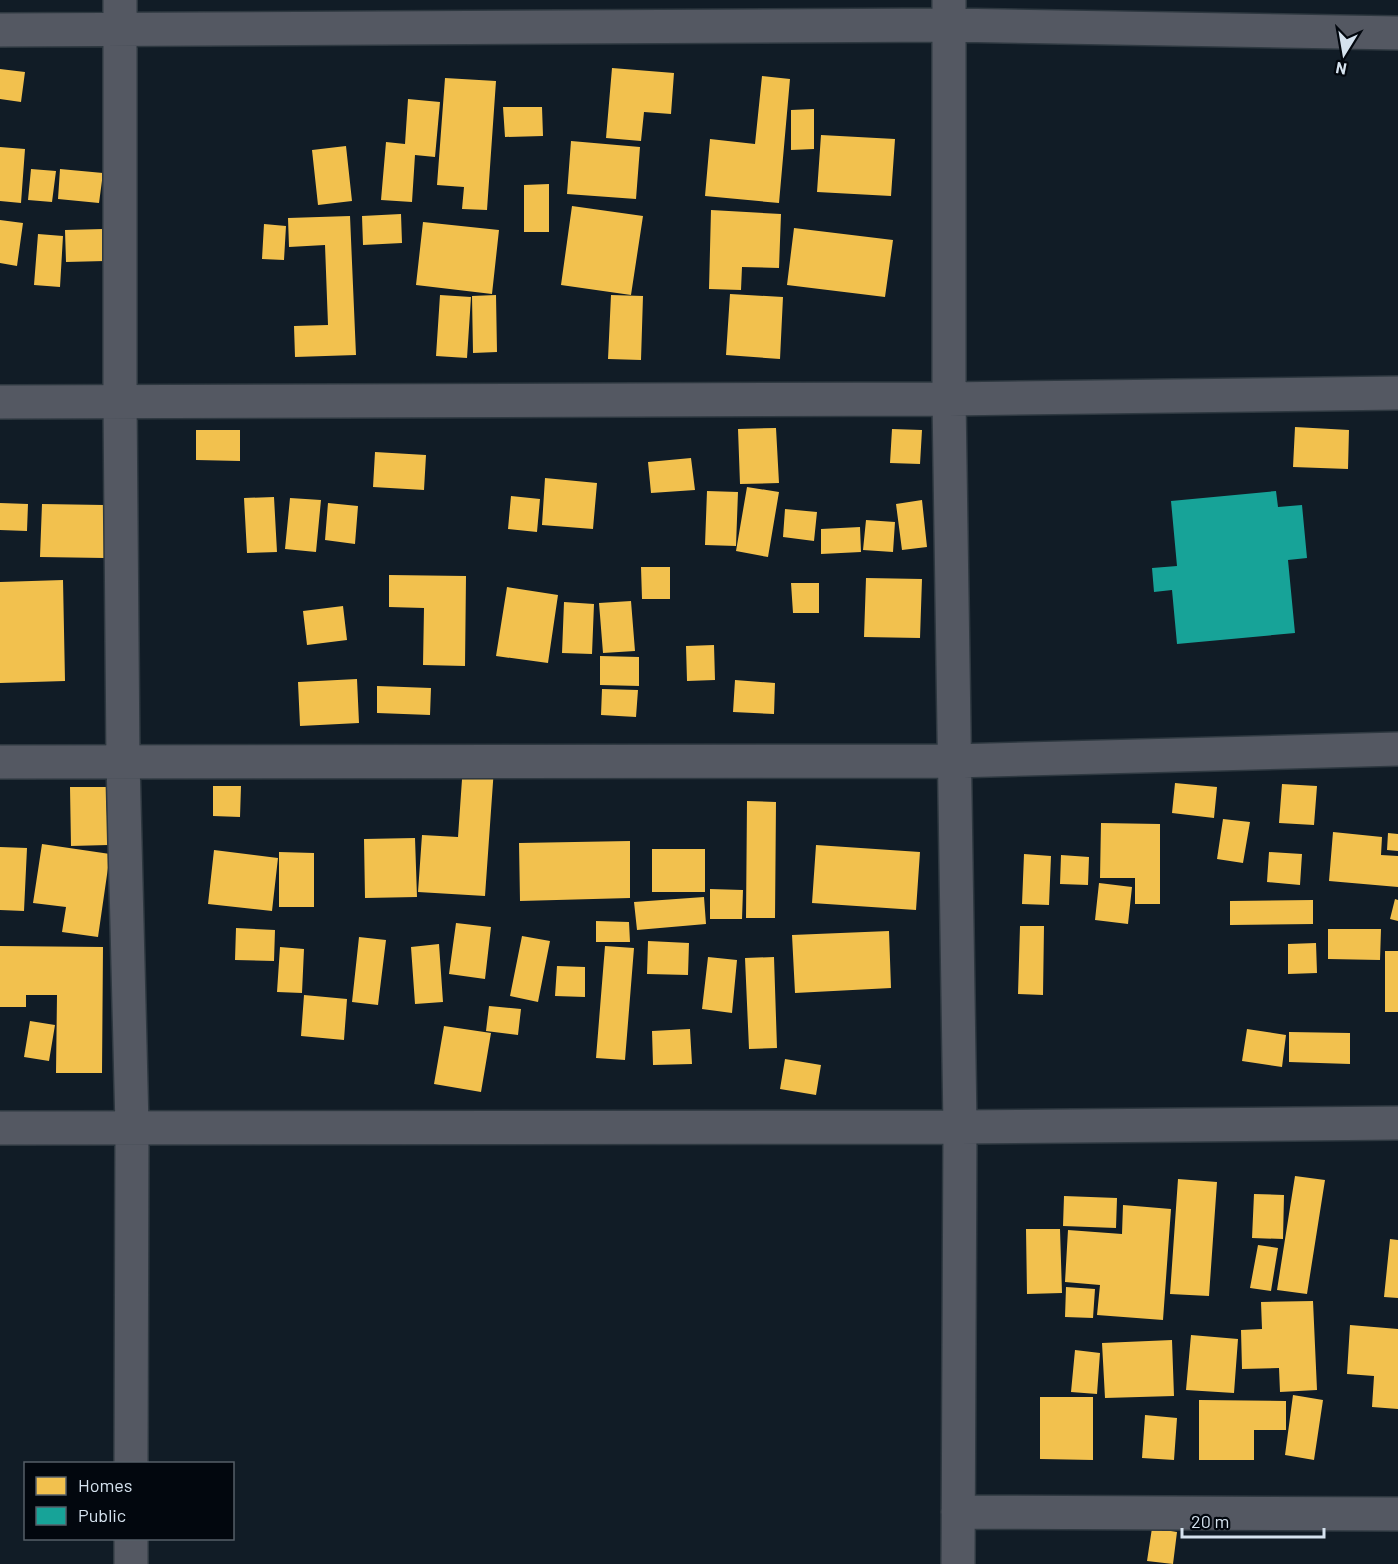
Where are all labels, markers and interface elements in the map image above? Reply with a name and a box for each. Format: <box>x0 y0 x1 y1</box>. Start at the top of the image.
north arrow <box>1314 24 1374 84</box>
text: N <box>1334 59 1348 80</box>
legend <box>24 1462 234 1540</box>
text: Homes <box>78 1474 132 1496</box>
scale bar <box>1182 1501 1324 1539</box>
text: Public <box>78 1504 126 1526</box>
text: 20 m <box>1191 1510 1229 1532</box>

